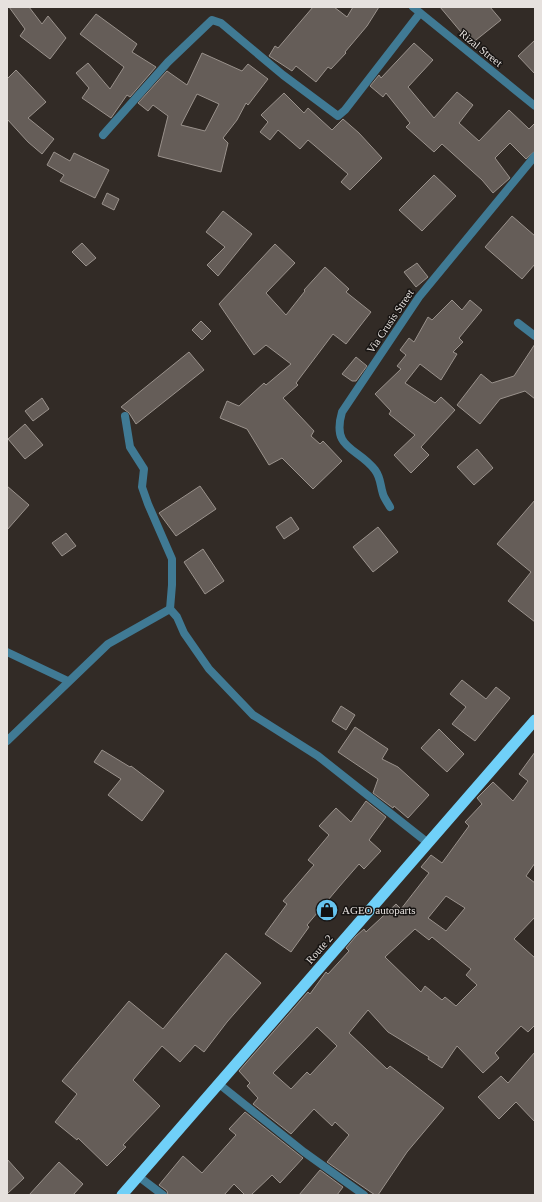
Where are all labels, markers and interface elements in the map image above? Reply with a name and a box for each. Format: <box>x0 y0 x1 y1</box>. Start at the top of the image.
street label: Rizal Street <box>457 27 505 69</box>
street label: Via Crusis Street <box>364 287 416 355</box>
shop icon: AGEO autoparts <box>314 897 340 923</box>
place label: AGEO autoparts <box>342 904 416 916</box>
street label: Route 2 <box>303 932 335 966</box>

